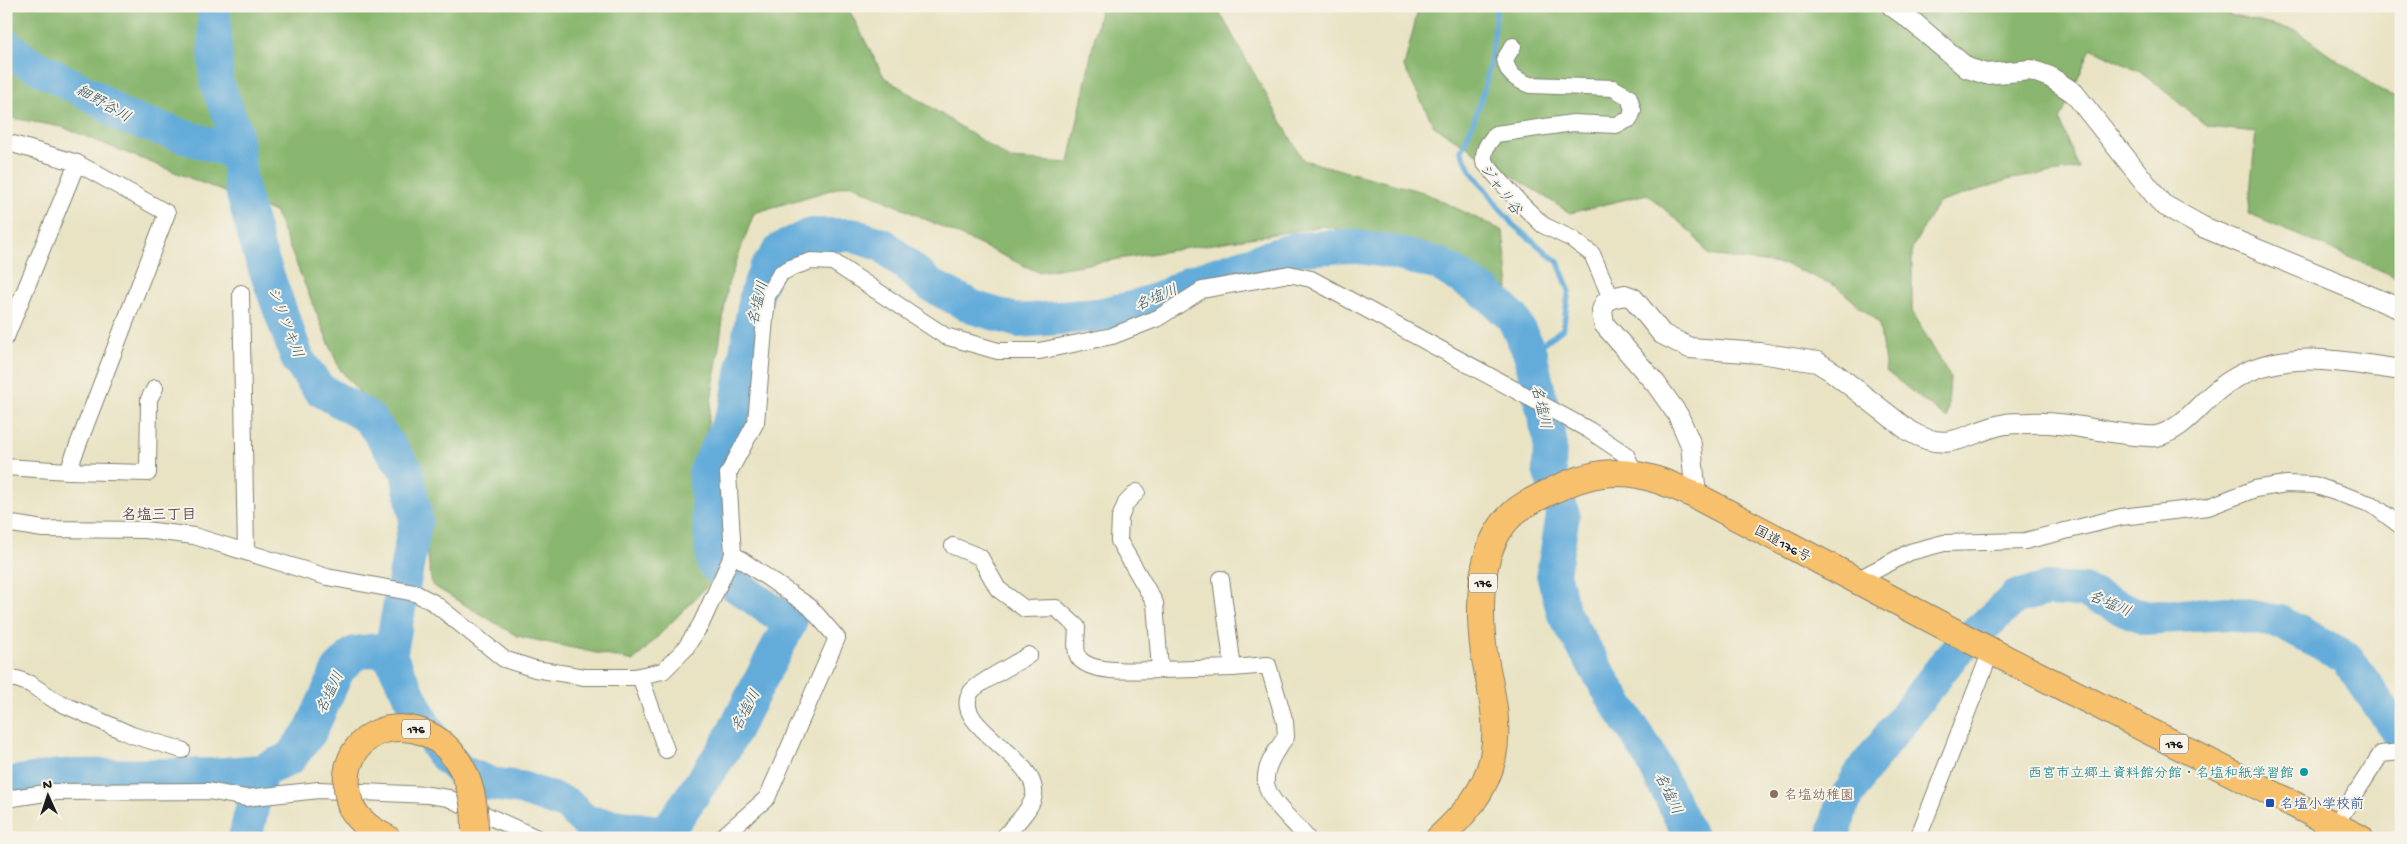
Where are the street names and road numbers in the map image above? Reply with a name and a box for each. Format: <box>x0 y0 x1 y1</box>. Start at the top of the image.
street label: 国道176号 <box>1750 523 1813 567</box>
road number: 176 <box>1469 574 1497 592</box>
road number: 176 <box>402 720 430 739</box>
road number: 176 <box>2160 734 2188 754</box>

